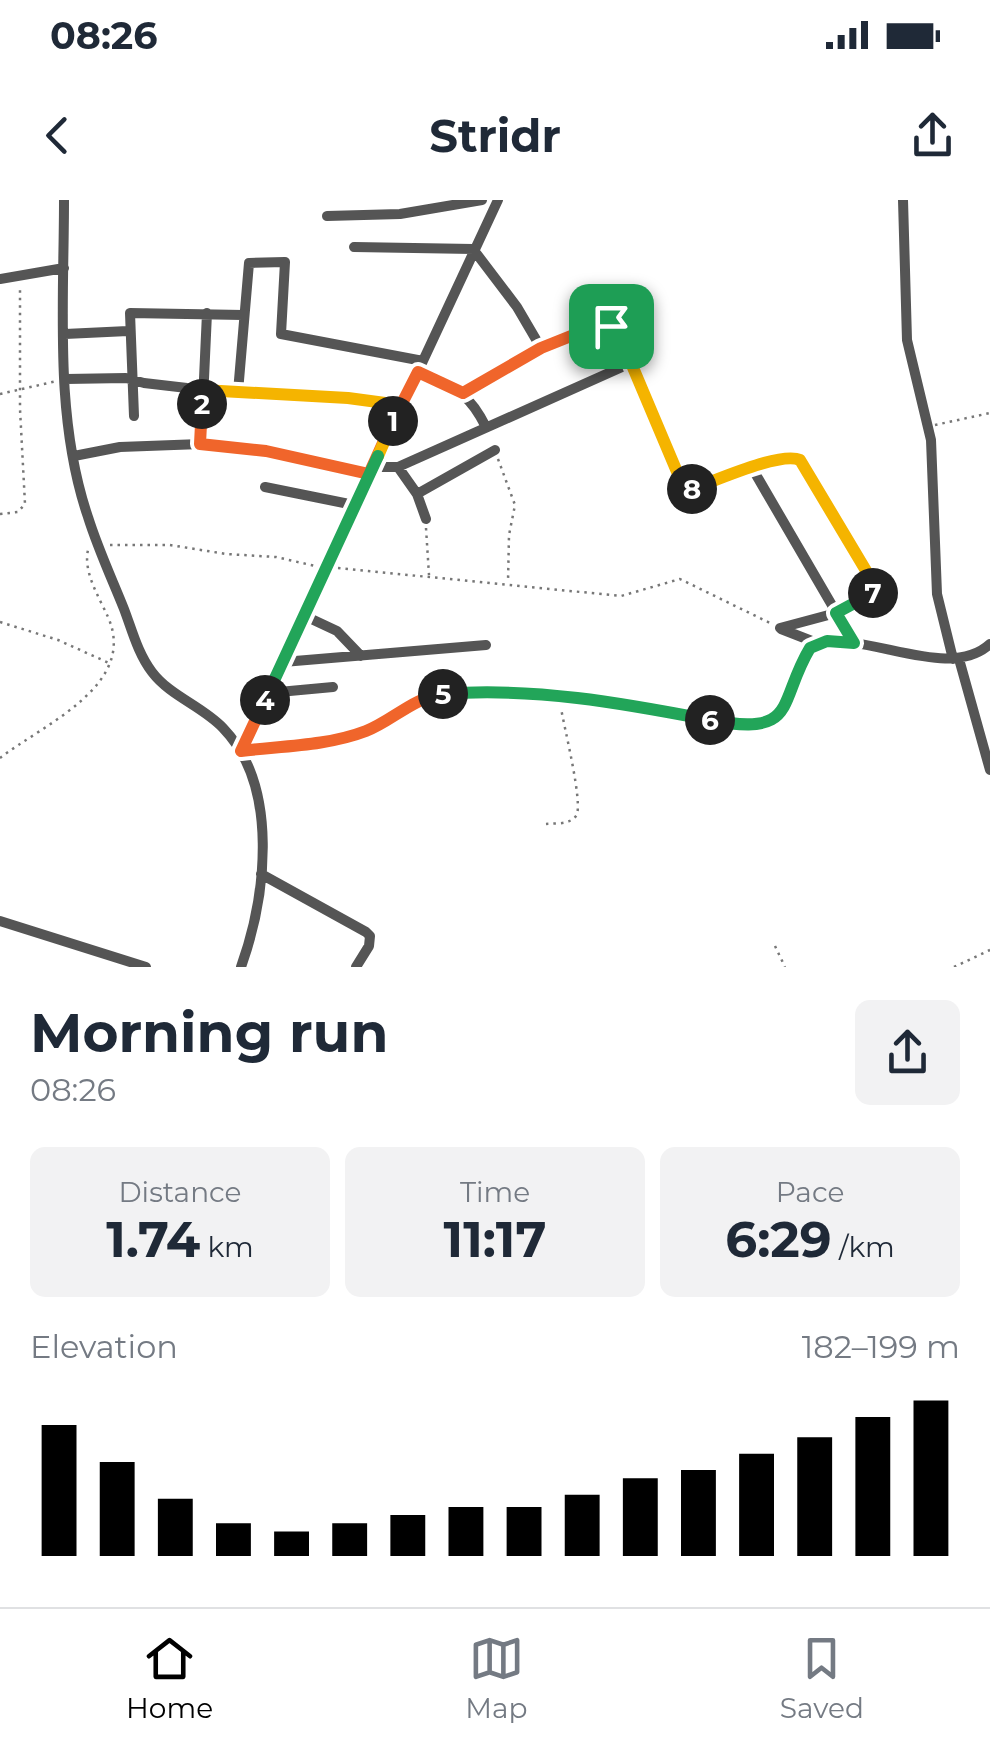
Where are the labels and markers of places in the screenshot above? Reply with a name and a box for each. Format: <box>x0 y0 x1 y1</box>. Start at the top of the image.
pin <box>569 284 654 369</box>
pin: 2 <box>177 379 227 429</box>
pin: 1 <box>368 396 418 446</box>
pin: 8 <box>667 464 717 514</box>
pin: 7 <box>848 568 898 618</box>
pin: 5 <box>418 669 468 719</box>
pin: 4 <box>240 675 290 725</box>
pin: 6 <box>685 695 735 745</box>

